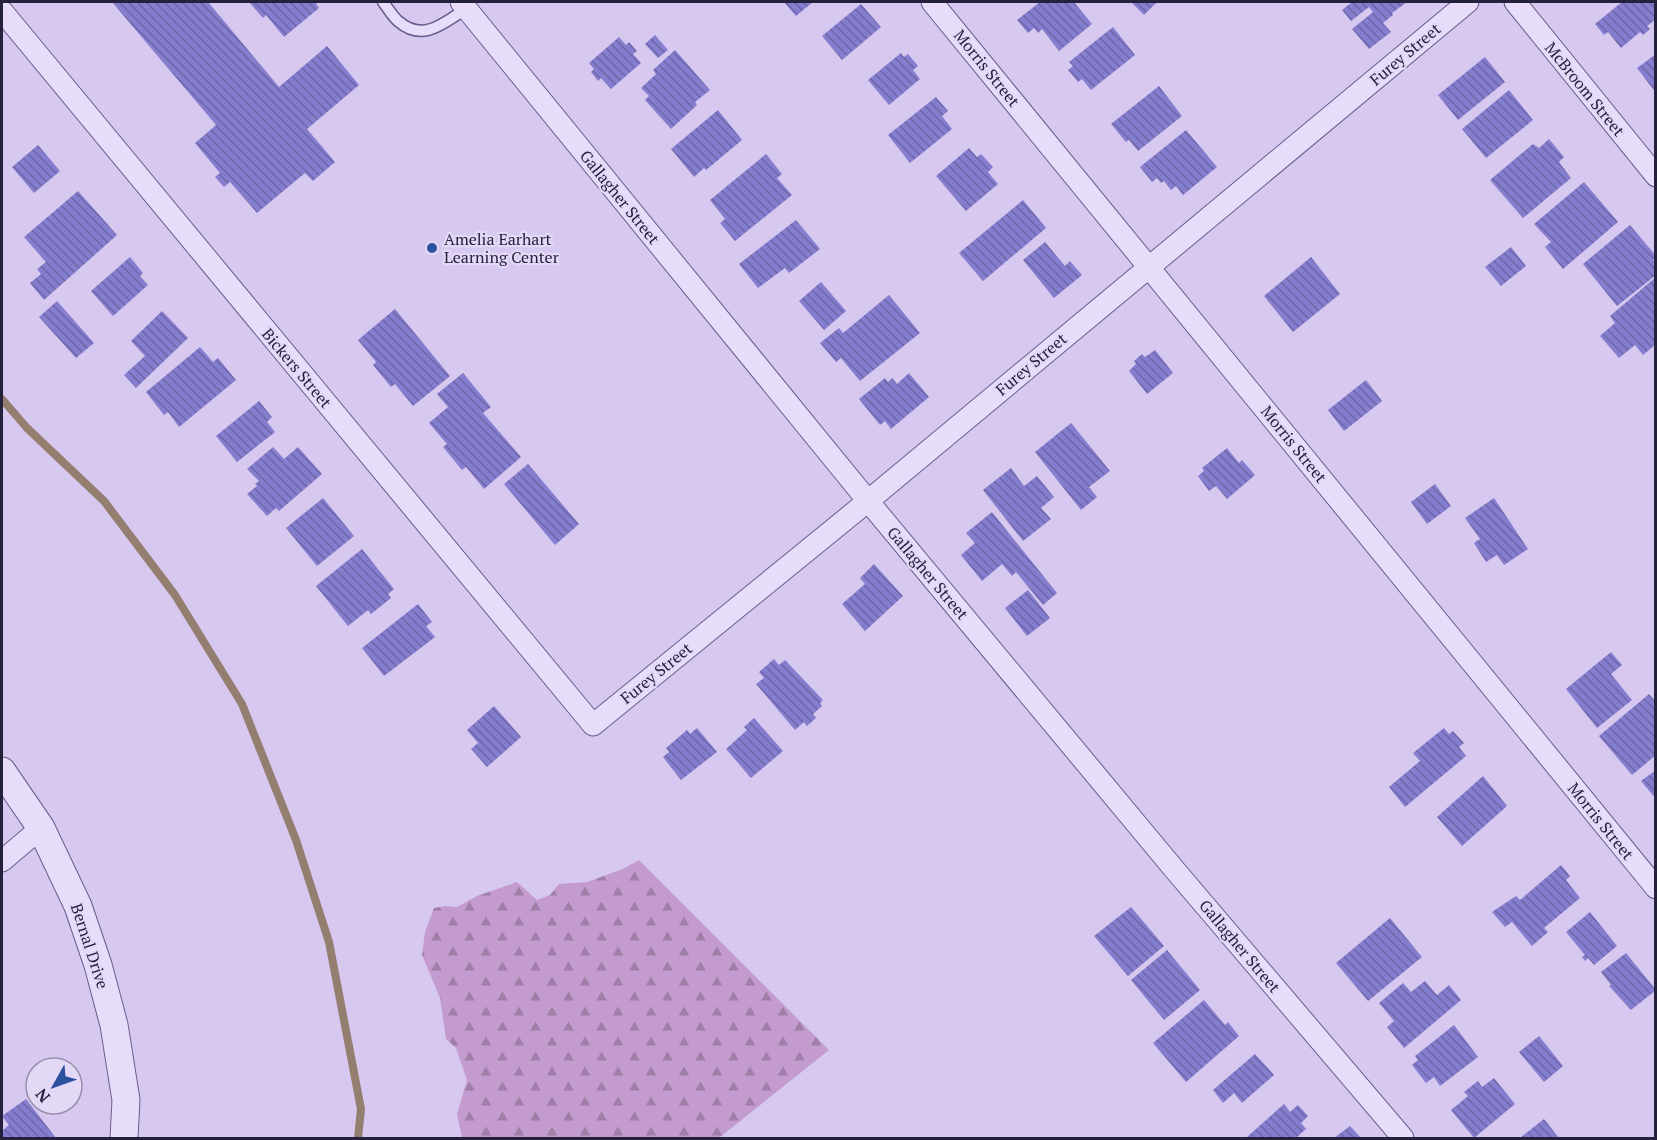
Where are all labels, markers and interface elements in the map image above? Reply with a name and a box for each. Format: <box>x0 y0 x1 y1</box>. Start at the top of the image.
street label: Furey Street <box>1365 18 1445 90</box>
street label: Morris Street <box>949 25 1025 111</box>
street label: McBroom Street <box>1540 37 1630 141</box>
street label: Gallagher Street <box>575 145 665 249</box>
place label: Amelia Earhart Learning Center <box>444 228 560 268</box>
marker: Amelia Earhart Learning Center <box>425 241 439 255</box>
street label: Bickers Street <box>257 323 337 413</box>
street label: Furey Street <box>991 328 1071 400</box>
street label: Morris Street <box>1256 401 1332 487</box>
street label: Gallagher Street <box>882 522 974 624</box>
street label: Furey Street <box>615 637 697 709</box>
street label: Morris Street <box>1563 778 1639 864</box>
street label: Gallagher Street <box>1194 895 1286 997</box>
street label: Bernal Drive <box>66 901 114 991</box>
north arrow <box>24 1056 84 1116</box>
text: N <box>30 1084 55 1107</box>

